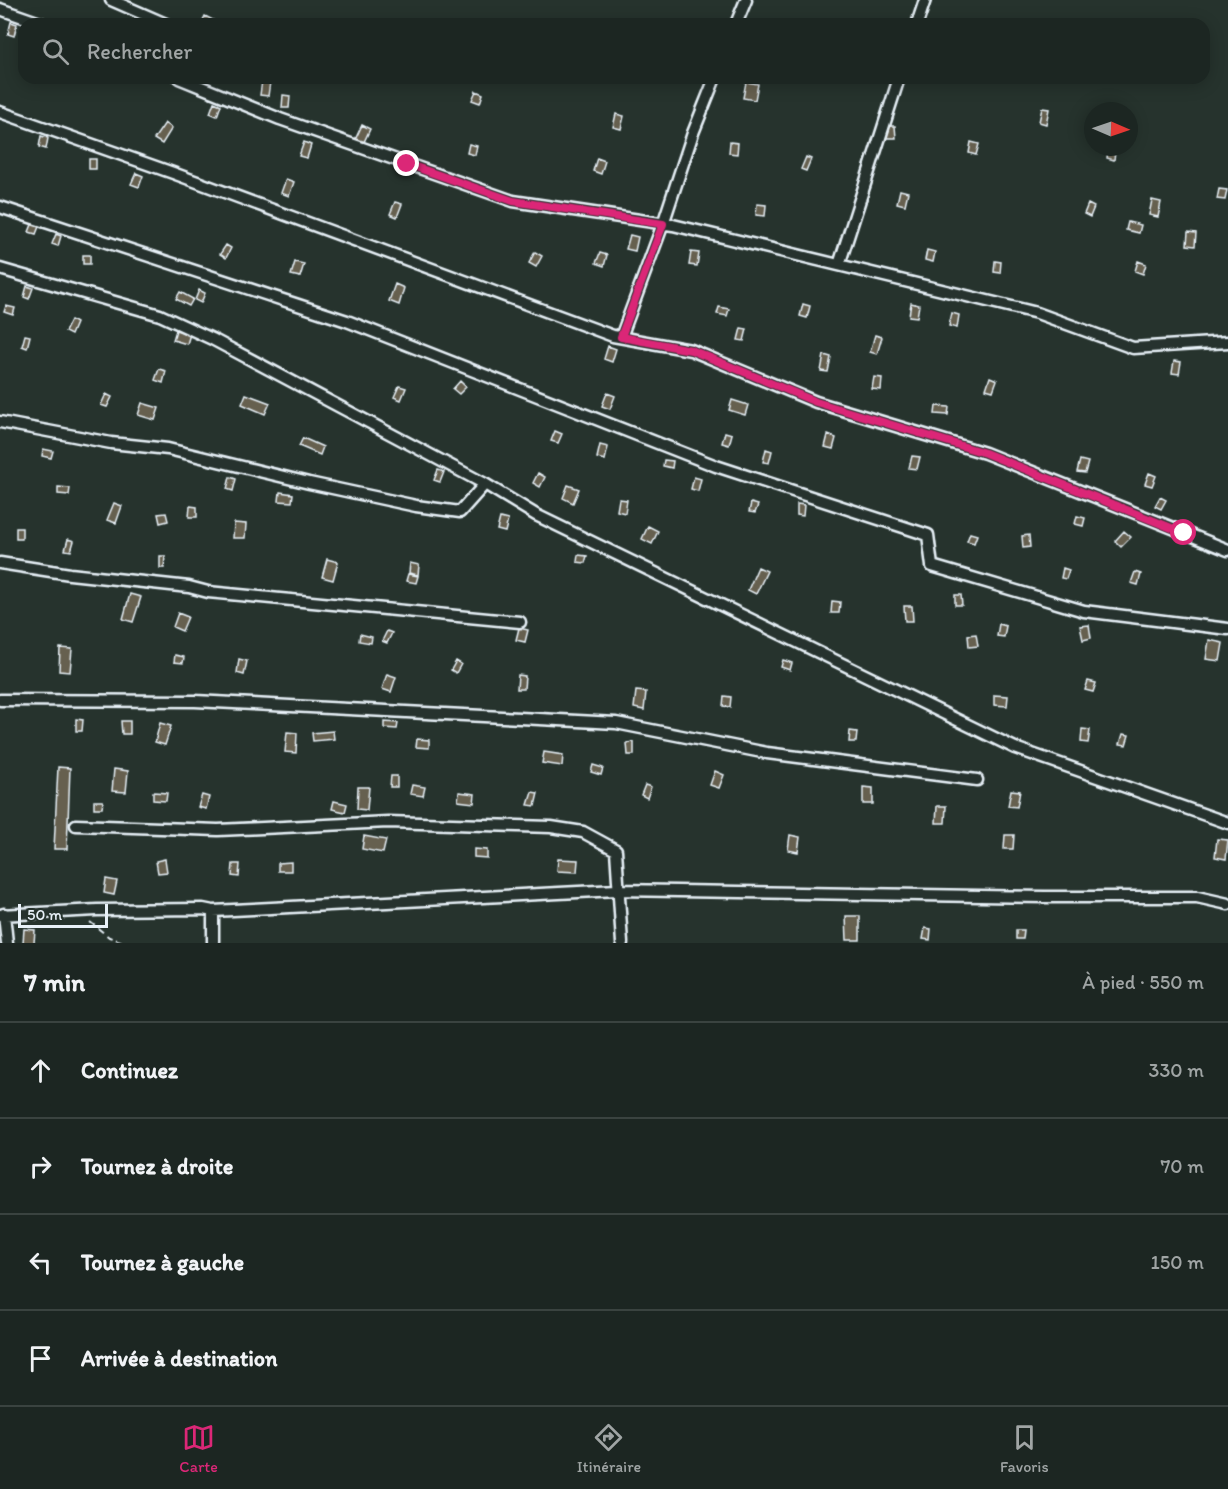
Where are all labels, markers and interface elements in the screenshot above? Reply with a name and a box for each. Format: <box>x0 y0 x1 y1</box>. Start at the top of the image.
search box <box>18 18 1210 84</box>
icon: search <box>39 35 72 68</box>
text: Rechercher <box>87 38 192 65</box>
north arrow <box>1084 102 1138 156</box>
route end <box>393 150 419 176</box>
route start <box>1170 519 1196 545</box>
scale bar <box>18 901 108 928</box>
text: 50 m <box>27 905 62 924</box>
text: 7 min <box>24 966 85 998</box>
text: À pied · 550 m <box>1082 970 1204 994</box>
icon: ahead <box>24 1054 57 1087</box>
text: Continuez <box>81 1057 178 1084</box>
text: 330 m <box>1149 1058 1204 1082</box>
icon: right <box>24 1150 57 1183</box>
text: Tournez à droite <box>81 1153 233 1180</box>
text: 70 m <box>1160 1154 1204 1178</box>
icon: left <box>24 1246 57 1279</box>
text: Tournez à gauche <box>81 1249 244 1276</box>
text: 150 m <box>1151 1250 1204 1274</box>
icon: arrive <box>24 1342 57 1375</box>
text: Arrivée à destination <box>81 1345 277 1372</box>
tab: Carte <box>179 1421 218 1476</box>
tab: Itinéraire <box>577 1421 641 1476</box>
tab: Favoris <box>1000 1421 1049 1476</box>

